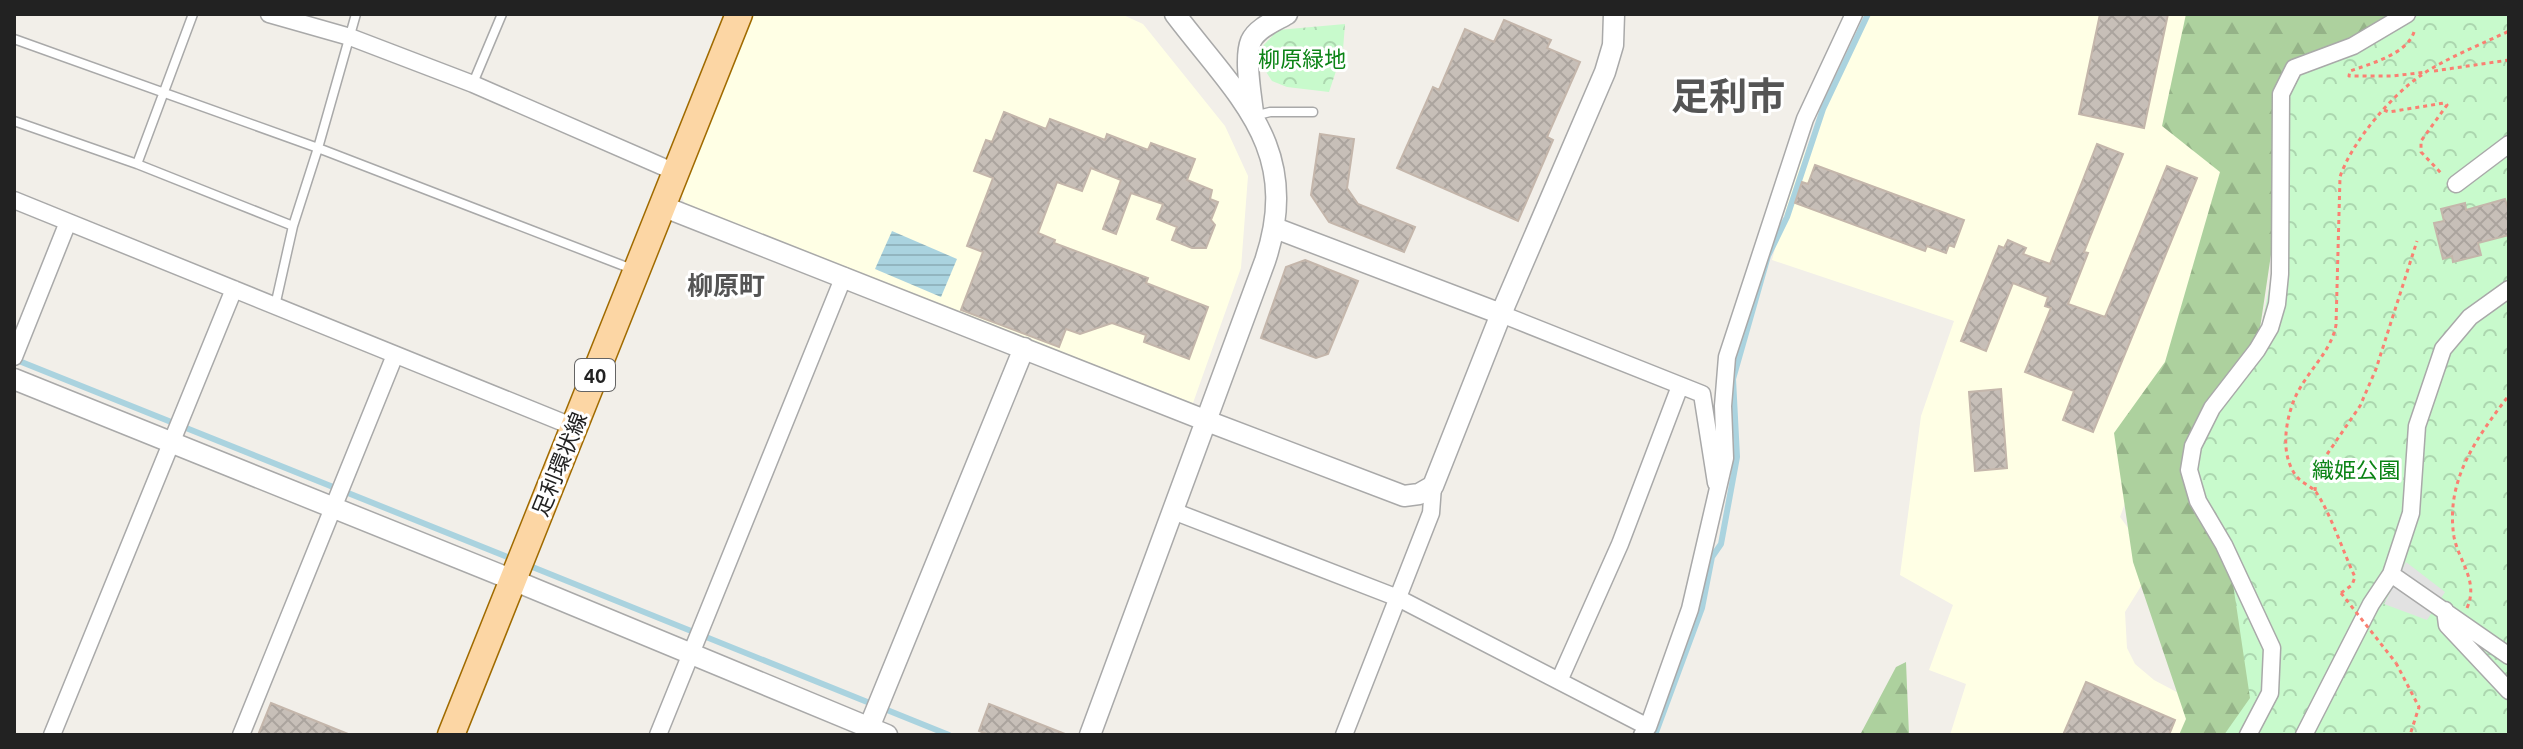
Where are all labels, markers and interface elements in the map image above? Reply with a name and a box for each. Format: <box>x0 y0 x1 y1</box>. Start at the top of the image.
park label: 柳原緑地 <box>1258 46 1346 71</box>
district label: 足利市 <box>1671 75 1785 117</box>
district label: 柳原町 <box>687 271 765 300</box>
road number: 40 <box>575 359 615 391</box>
street label: 足利環状線 <box>527 408 591 520</box>
park label: 織姫公園 <box>2312 457 2400 482</box>

